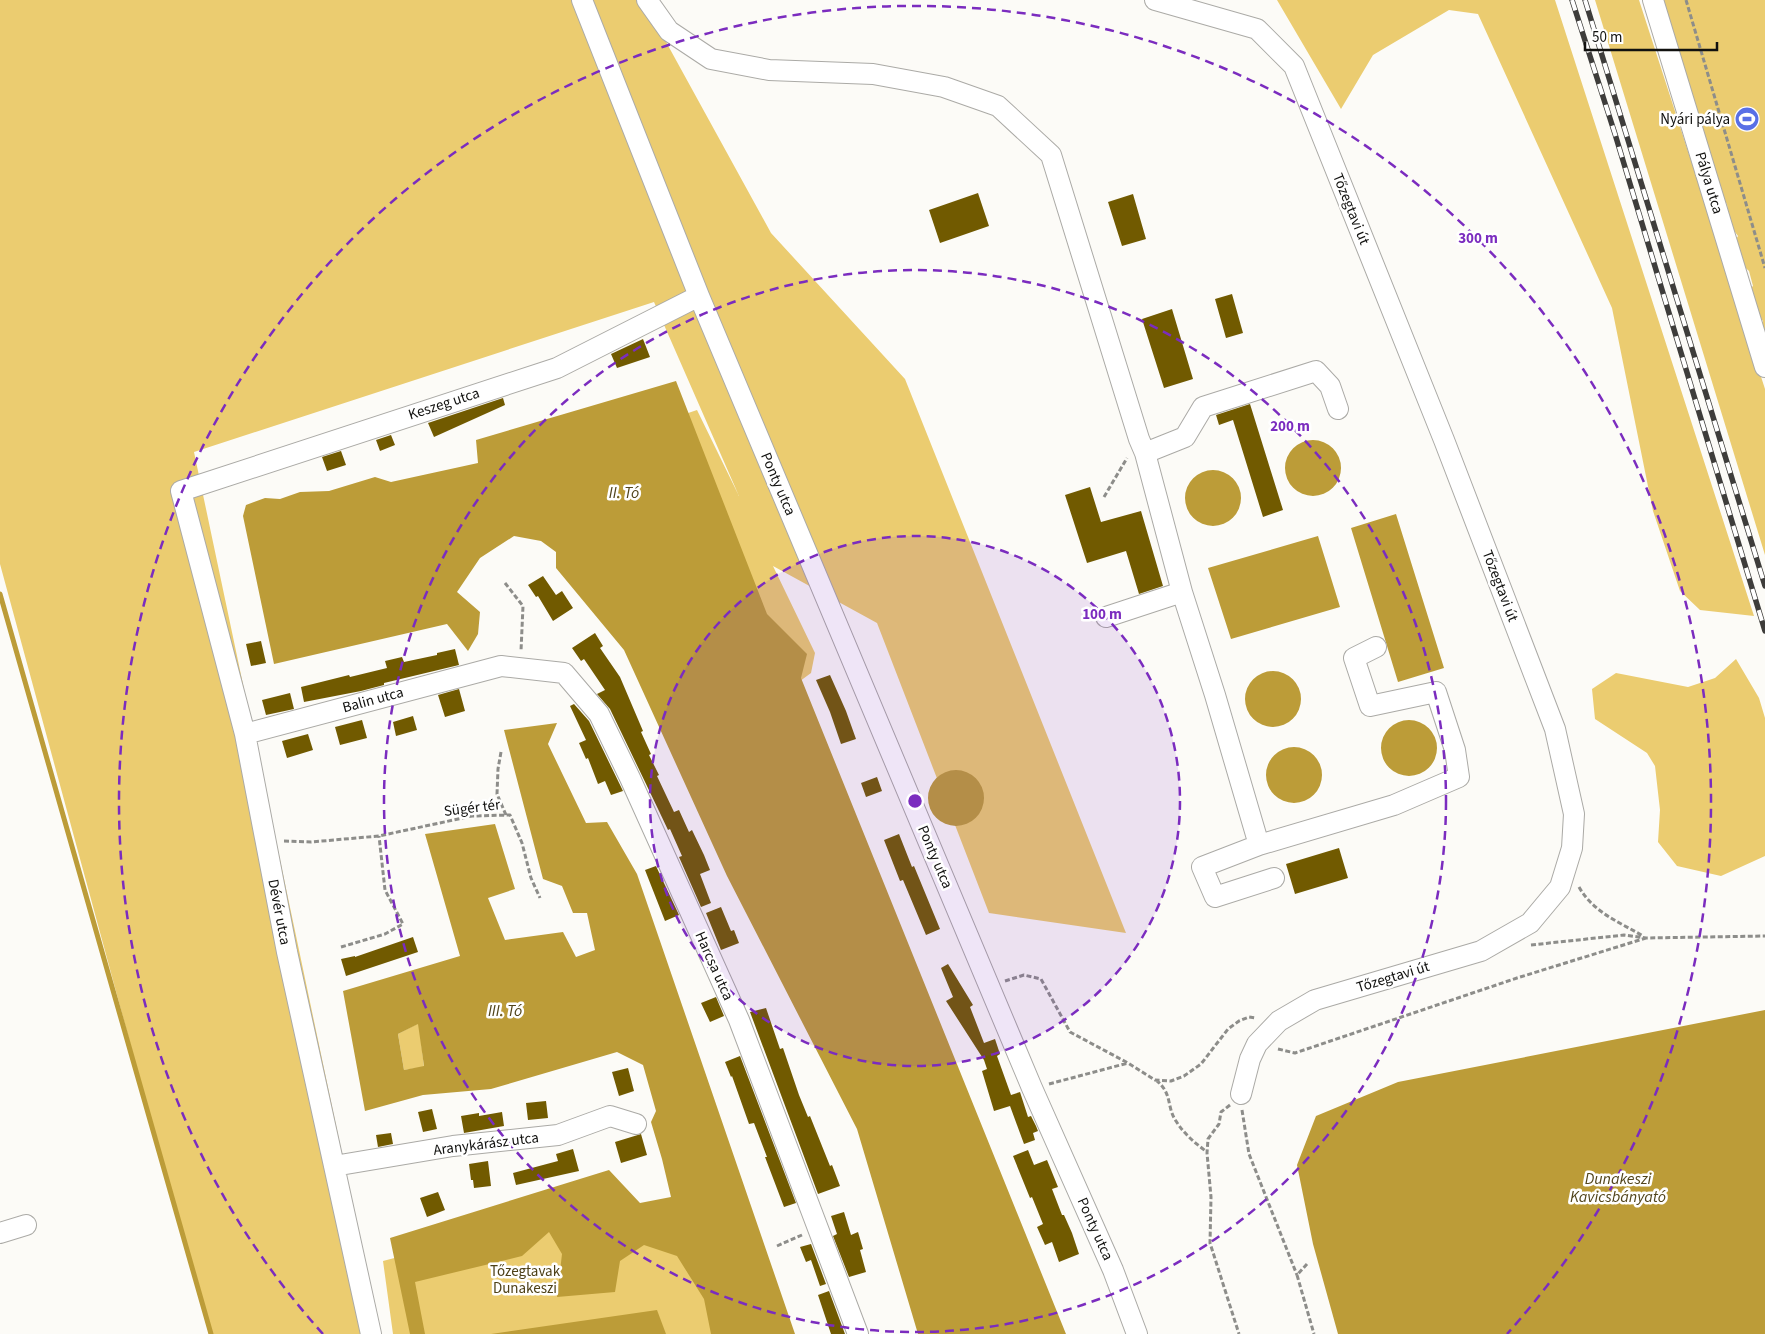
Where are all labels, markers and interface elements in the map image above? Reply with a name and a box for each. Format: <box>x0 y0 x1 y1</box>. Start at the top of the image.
scale bar <box>1585 20 1718 52</box>
text: 50 m <box>1592 27 1622 48</box>
sports icon: Nyári pálya <box>1734 106 1760 132</box>
place label: Nyári pálya <box>1660 109 1730 130</box>
street label: Pálya utca <box>1690 149 1728 217</box>
street label: Tőzegtavi út <box>1327 170 1375 248</box>
text: 300 m <box>1458 228 1498 249</box>
street label: Keszeg utca <box>406 383 482 425</box>
text: 200 m <box>1270 416 1310 437</box>
street label: Ponty utca <box>755 449 801 519</box>
water label: II. Tó <box>609 482 639 504</box>
street label: Tőzegtavi út <box>1477 547 1523 625</box>
text: 100 m <box>1082 604 1122 625</box>
street label: Balin utca <box>340 682 406 718</box>
centre of rings <box>906 792 924 810</box>
street label: Sügér tér <box>443 794 502 822</box>
street label: Ponty utca <box>912 822 958 892</box>
street label: Dévér utca <box>262 877 296 947</box>
street label: Harcsa utca <box>689 928 739 1004</box>
street label: Tőzegtavi út <box>1354 956 1432 998</box>
water label: III. Tó <box>488 1000 522 1022</box>
street label: Aranykárász utca <box>432 1127 540 1161</box>
water label: Dunakeszi Kavicsbányató <box>1570 1168 1666 1208</box>
street label: Ponty utca <box>1072 1194 1118 1264</box>
park label: Tőzegtavak Dunakeszi <box>490 1261 561 1299</box>

